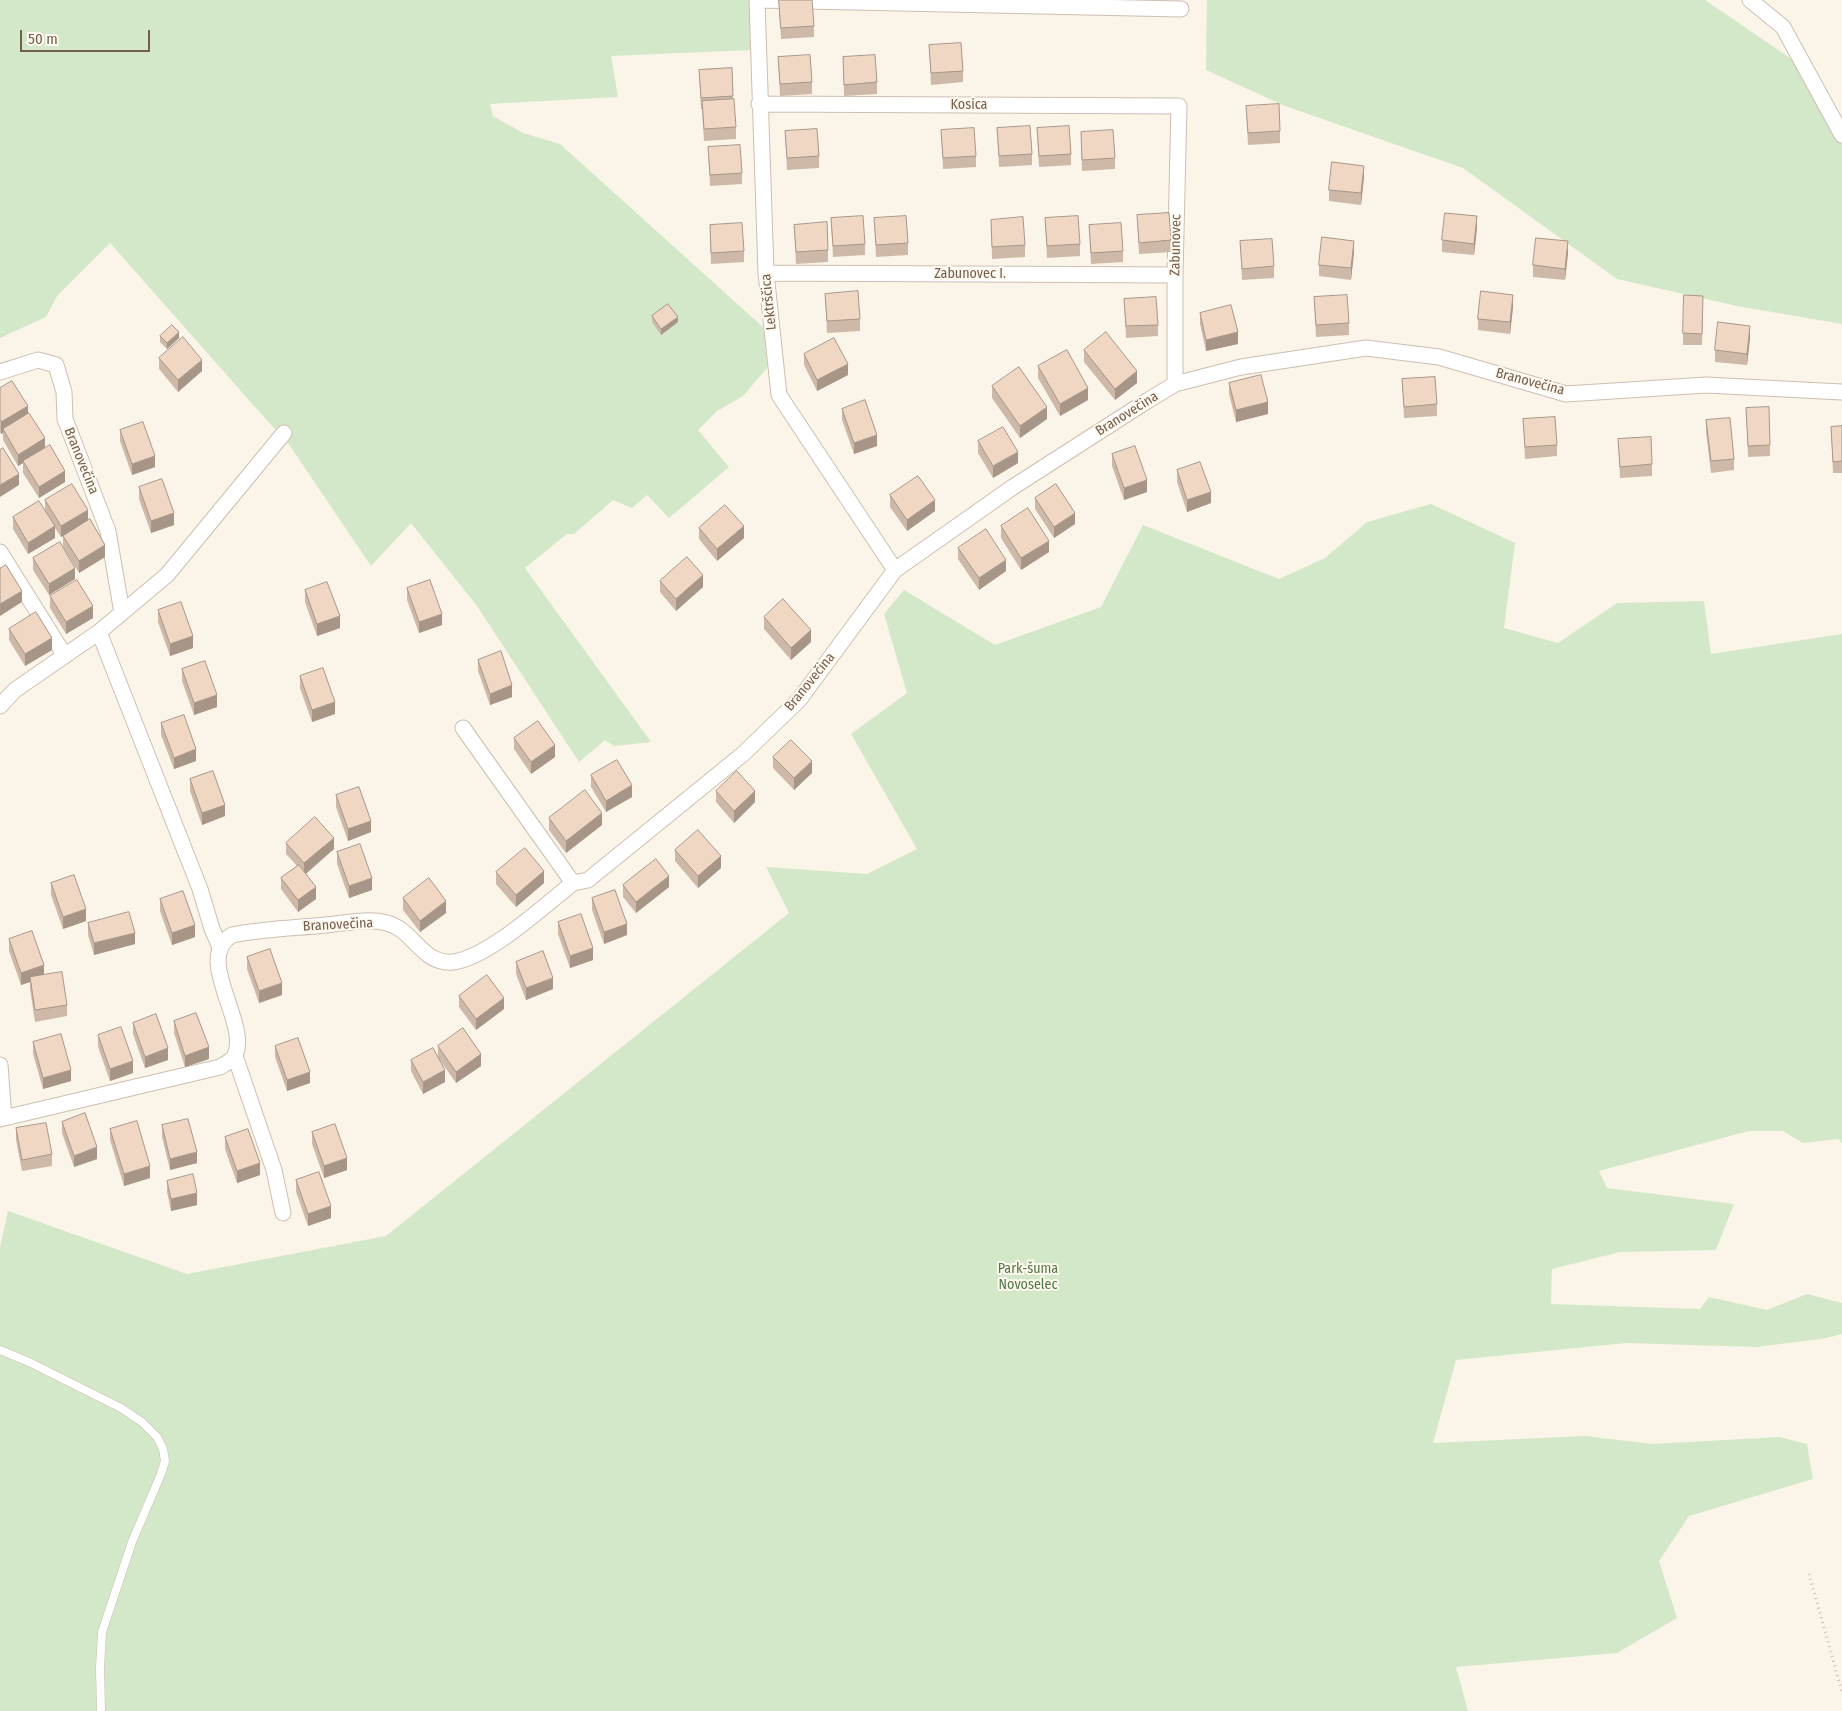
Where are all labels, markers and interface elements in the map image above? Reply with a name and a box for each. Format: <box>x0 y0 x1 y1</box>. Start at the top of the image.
scale bar <box>22 20 152 52</box>
text: 50 m <box>28 30 58 48</box>
street label: Kosica <box>951 97 987 113</box>
street label: Zabunovec <box>1167 214 1185 276</box>
street label: Zabunovec I. <box>934 266 1006 282</box>
street label: Lektrščica <box>758 273 780 331</box>
street label: Branovečina <box>1494 365 1566 399</box>
street label: Branovečina <box>1093 388 1161 440</box>
street label: Branovečina <box>60 425 102 497</box>
street label: Branovečina <box>781 649 839 715</box>
street label: Branovečina <box>302 915 374 935</box>
park label: Park-šuma Novoselec <box>998 1261 1058 1294</box>

